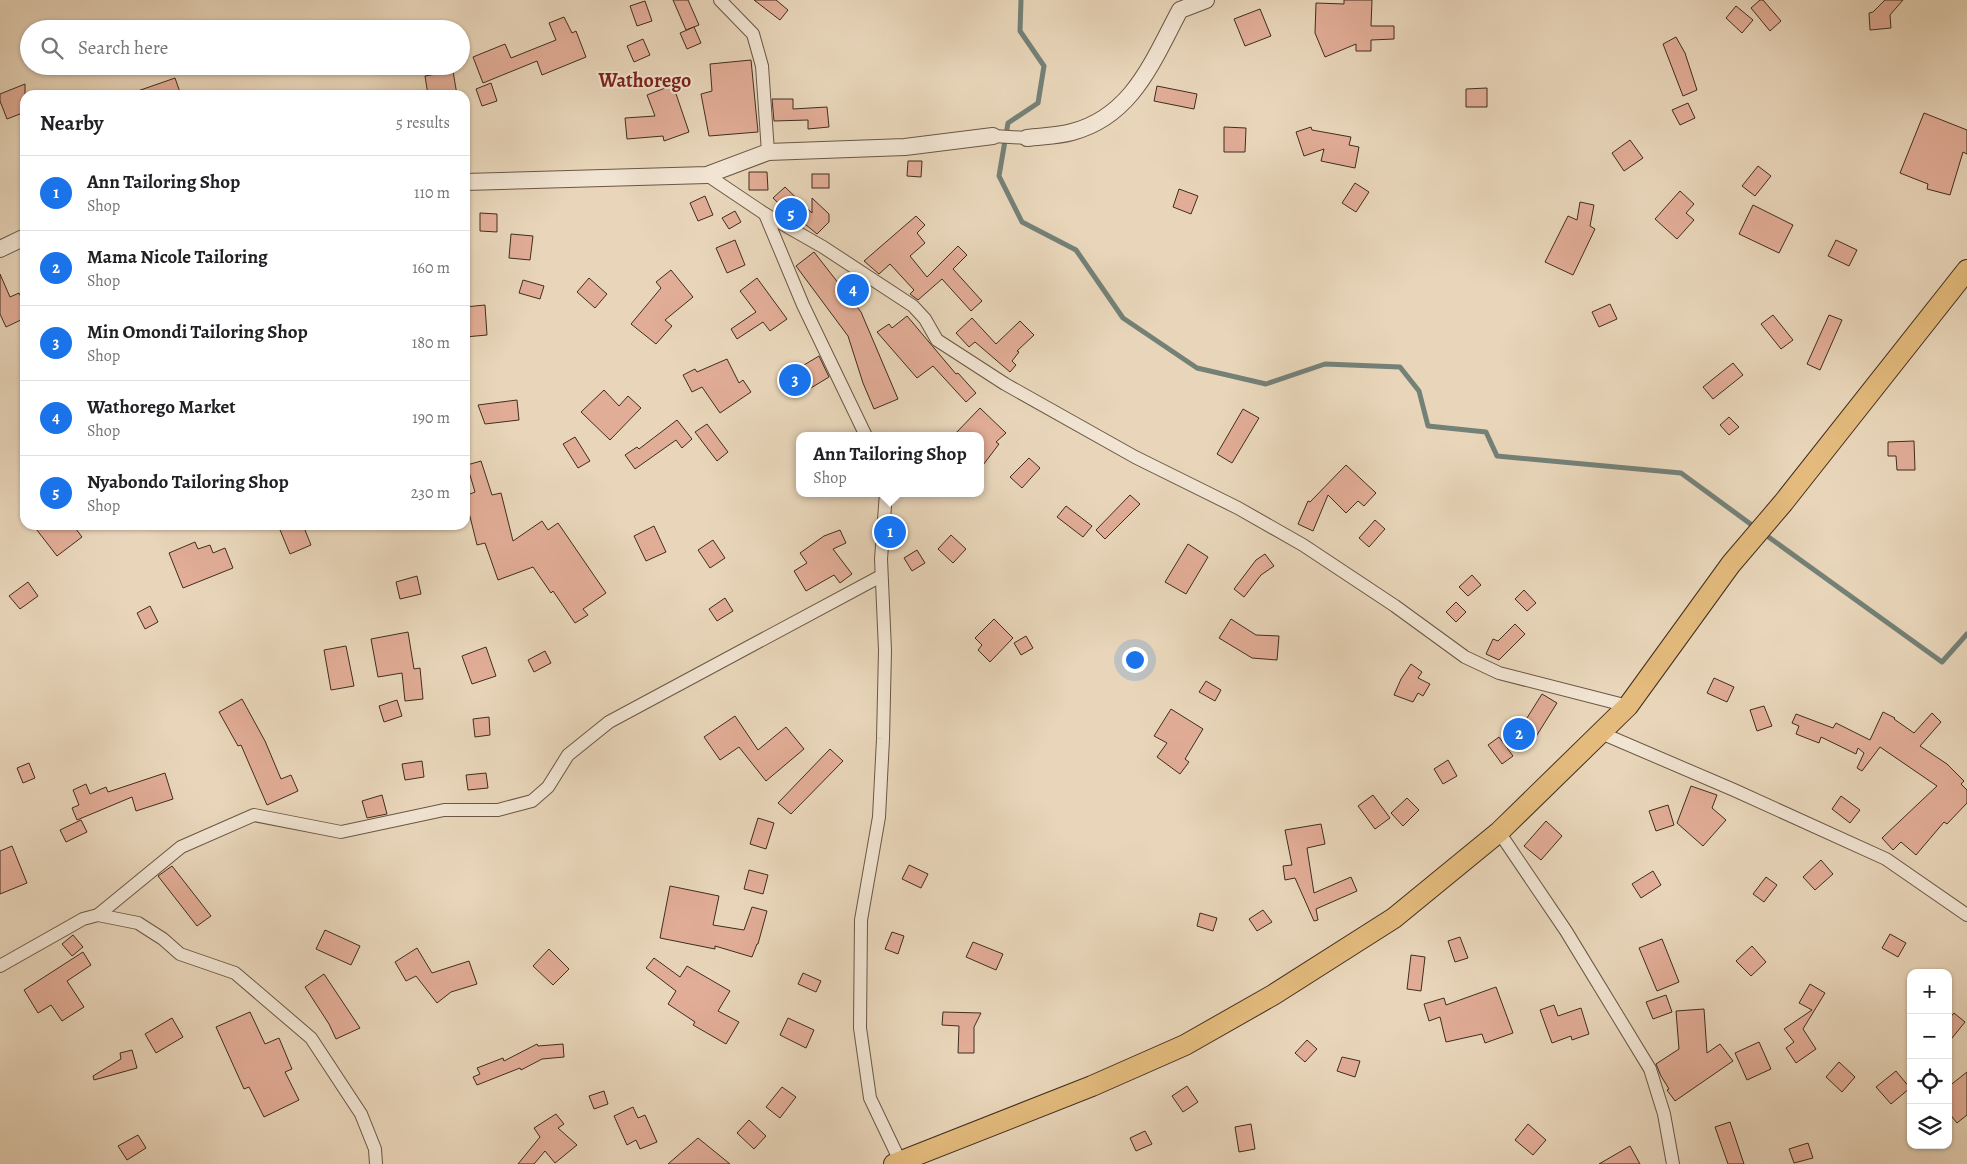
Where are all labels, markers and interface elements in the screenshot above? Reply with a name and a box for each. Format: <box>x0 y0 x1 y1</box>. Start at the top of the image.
search box <box>20 20 470 75</box>
icon: search <box>38 34 66 62</box>
text: Search here <box>78 35 168 61</box>
district label: Wathorego <box>598 67 691 94</box>
text: Nearby <box>40 109 103 137</box>
text: 5 results <box>396 112 450 134</box>
text: Ann Tailoring Shop <box>87 169 240 195</box>
text: 1 <box>53 182 59 204</box>
text: 110 m <box>414 182 450 204</box>
text: Shop <box>87 195 120 217</box>
pin: 5 <box>775 195 807 233</box>
text: Mama Nicole Tailoring <box>87 244 268 270</box>
text: 2 <box>52 257 60 279</box>
text: 160 m <box>412 257 450 279</box>
text: Shop <box>87 270 120 292</box>
pin: 4 <box>837 271 869 309</box>
text: Min Omondi Tailoring Shop <box>87 319 308 345</box>
text: 3 <box>53 332 59 354</box>
text: 180 m <box>412 332 450 354</box>
text: Shop <box>87 345 120 367</box>
pin: 3 <box>779 361 811 399</box>
text: Wathorego Market <box>87 394 236 420</box>
text: 4 <box>52 407 60 429</box>
text: 190 m <box>412 407 450 429</box>
text: Shop <box>87 420 120 442</box>
popup <box>796 432 984 497</box>
text: Ann Tailoring Shop <box>813 441 967 467</box>
text: Shop <box>813 467 847 489</box>
text: Nyabondo Tailoring Shop <box>87 469 289 495</box>
text: 5 <box>53 482 59 504</box>
text: 230 m <box>411 482 450 504</box>
text: Shop <box>87 495 120 517</box>
pin: 1 <box>874 513 906 551</box>
your location <box>1122 647 1148 673</box>
pin: 2 <box>1503 715 1535 753</box>
map controls <box>1907 969 1952 1149</box>
button: + <box>1907 969 1952 1014</box>
button: − <box>1907 1014 1952 1059</box>
button: locate <box>1907 1059 1952 1104</box>
button: layers <box>1907 1104 1952 1149</box>

